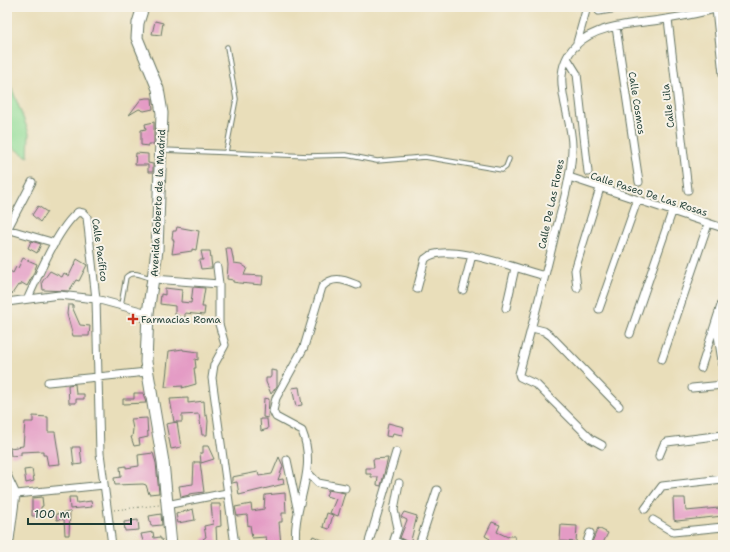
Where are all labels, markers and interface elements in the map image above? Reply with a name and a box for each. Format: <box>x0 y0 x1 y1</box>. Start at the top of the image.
street label: Calle Cosmos <box>626 71 648 135</box>
street label: Calle Lila <box>659 82 677 129</box>
street label: Avenida Roberto de la Madrid <box>148 128 168 277</box>
street label: Calle De Las Flores <box>535 158 567 250</box>
street label: Calle Paseo De Las Rosas <box>589 169 709 219</box>
street label: Calle Pacífico <box>89 218 111 282</box>
place label: Farmacias Roma <box>141 313 222 326</box>
marker: Farmacias Roma <box>128 314 138 324</box>
scale bar <box>28 500 131 526</box>
text: 100 m <box>34 506 70 522</box>

